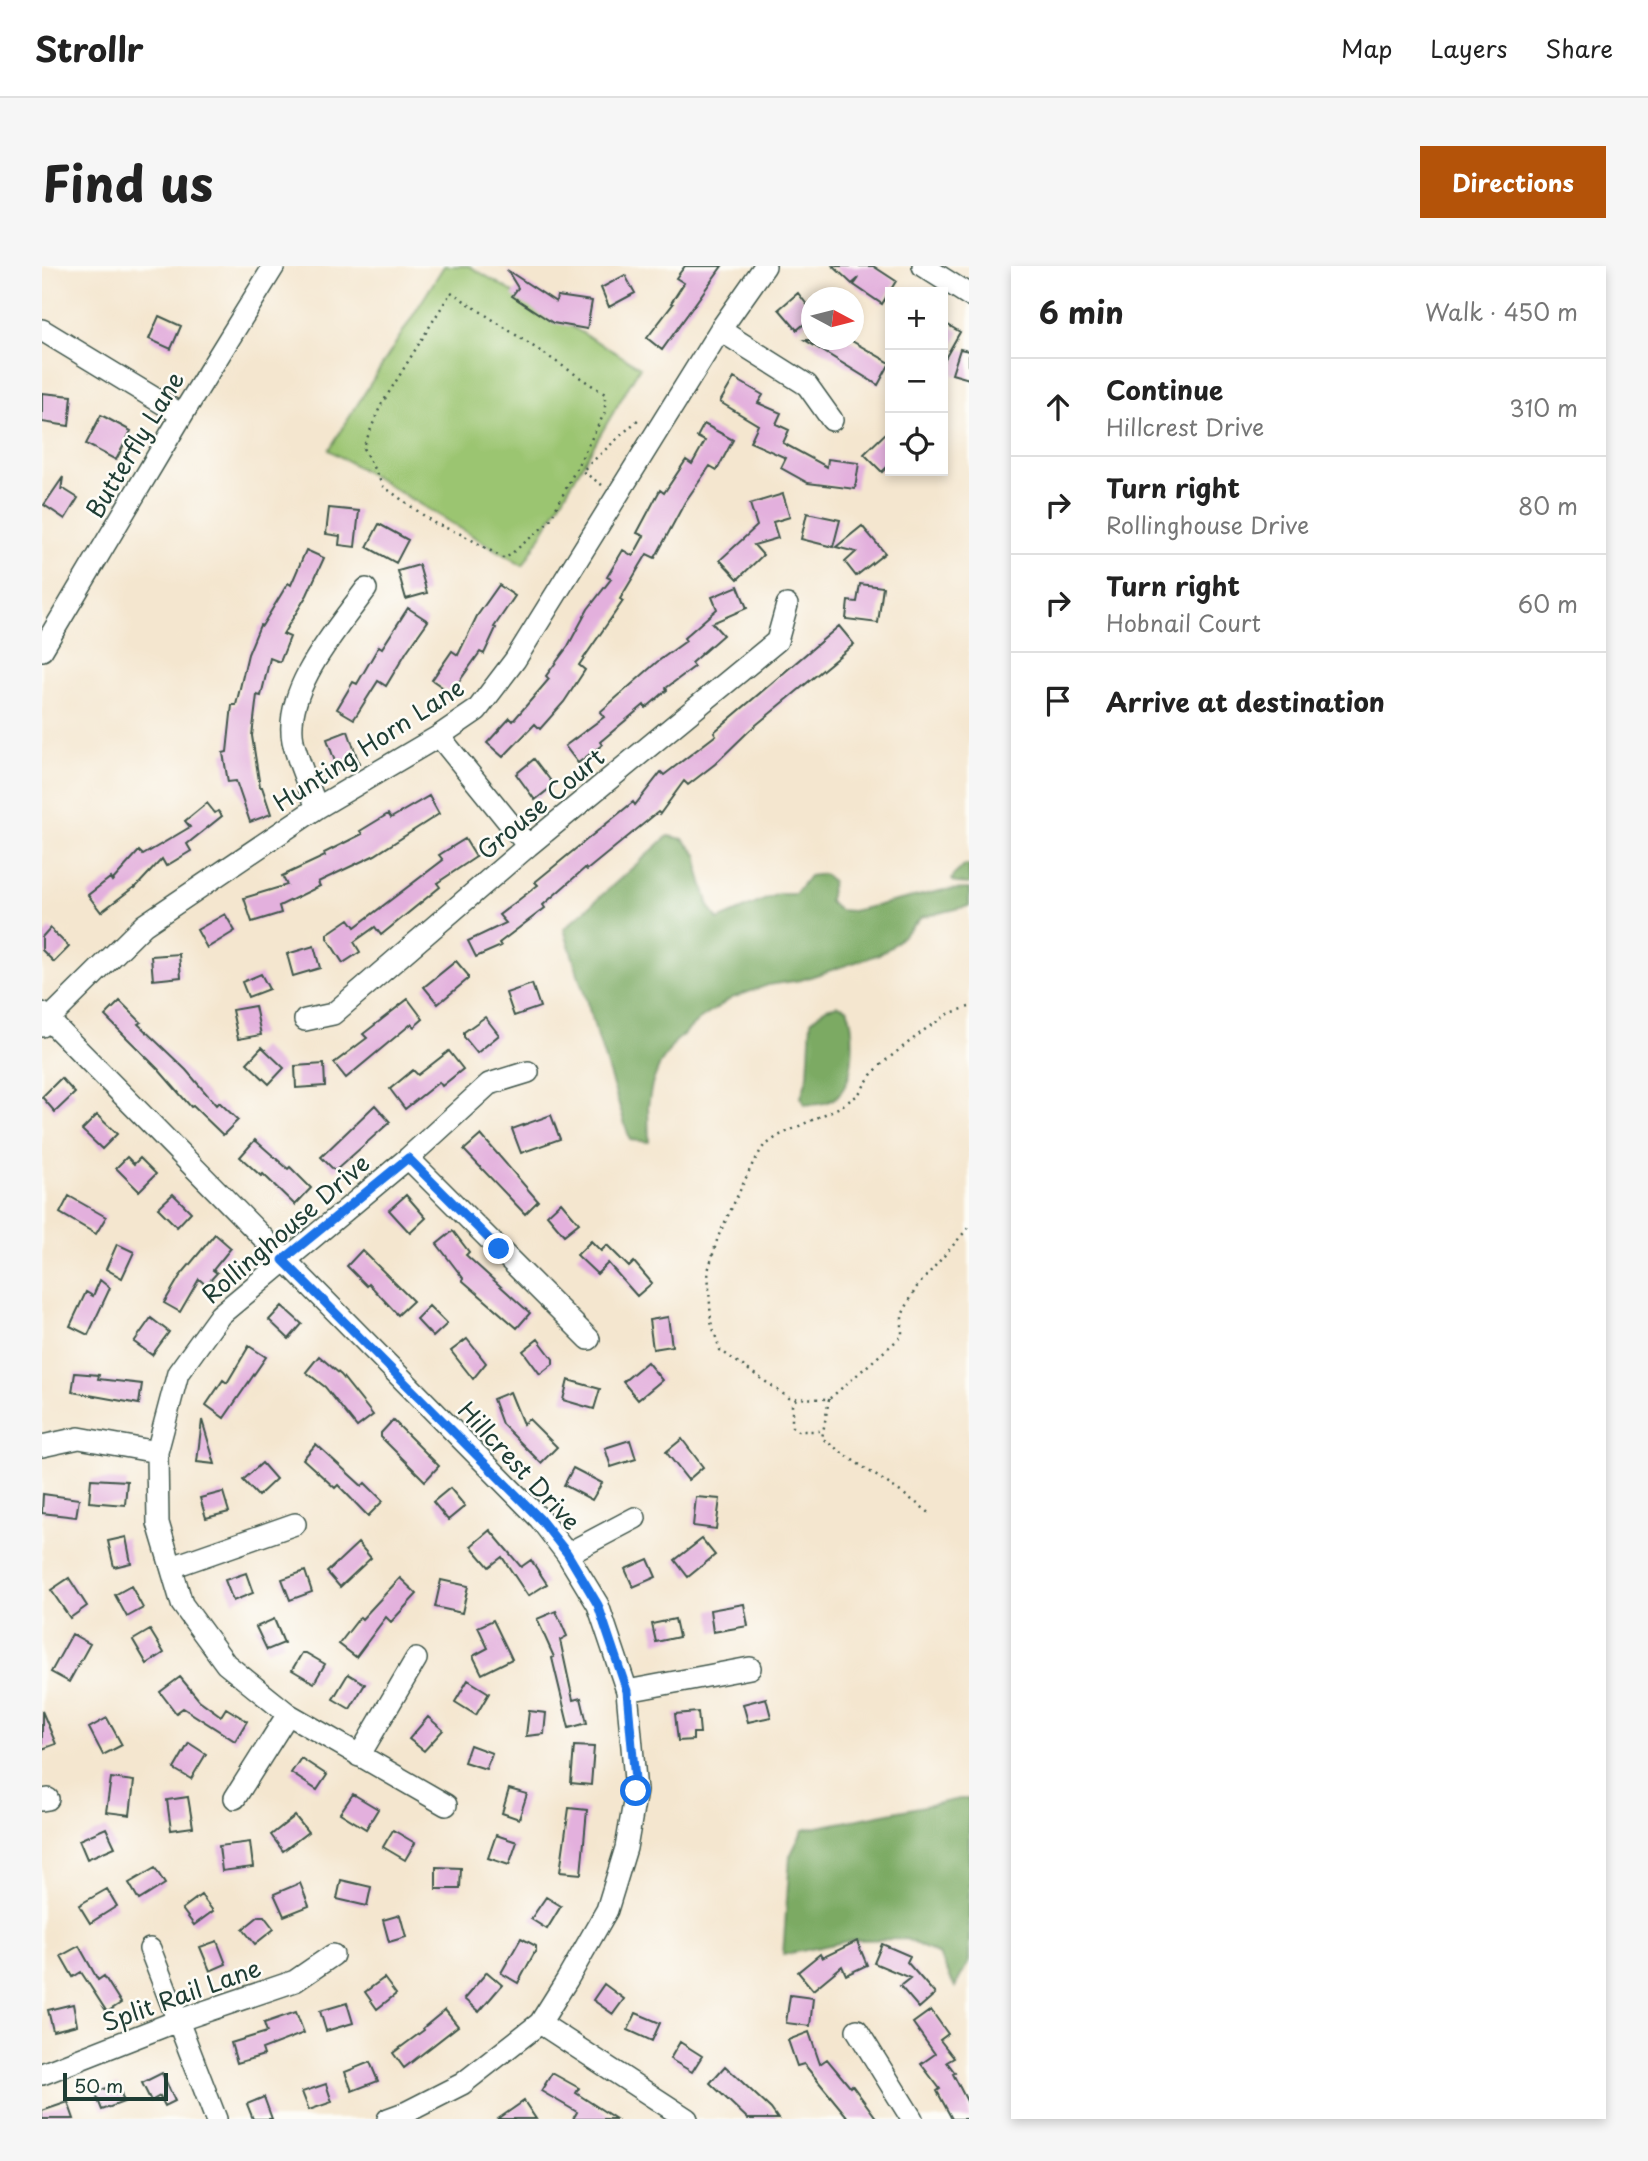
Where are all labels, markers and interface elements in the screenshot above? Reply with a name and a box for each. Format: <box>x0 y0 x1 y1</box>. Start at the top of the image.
text: Strollr <box>35 23 144 73</box>
text: Map <box>1341 30 1392 66</box>
text: Layers <box>1430 30 1507 66</box>
text: Share <box>1545 30 1613 66</box>
text: Find us <box>42 145 213 219</box>
button: Directions <box>1420 146 1606 218</box>
north arrow <box>801 287 864 350</box>
map controls <box>885 287 948 476</box>
button: + <box>885 287 948 350</box>
text: 6 min <box>1039 289 1124 334</box>
text: Walk · 450 m <box>1425 294 1578 329</box>
button: − <box>885 350 948 413</box>
street label: Butterfly Lane <box>76 364 192 524</box>
text: Continue <box>1106 370 1223 409</box>
icon: ahead <box>1039 388 1077 426</box>
text: 310 m <box>1509 390 1578 425</box>
text: Hillcrest Drive <box>1106 409 1264 444</box>
button: locate <box>885 413 948 476</box>
text: Turn right <box>1106 468 1240 507</box>
icon: right <box>1039 486 1077 524</box>
text: 80 m <box>1518 488 1578 523</box>
text: Rollinghouse Drive <box>1106 507 1309 542</box>
text: Turn right <box>1106 566 1240 605</box>
icon: right <box>1039 584 1077 622</box>
text: 60 m <box>1518 586 1578 621</box>
text: Hobnail Court <box>1106 605 1261 640</box>
street label: Hunting Horn Lane <box>266 669 470 819</box>
icon: arrive <box>1039 682 1077 720</box>
text: Arrive at destination <box>1106 682 1385 721</box>
street label: Grouse Court <box>468 739 612 867</box>
street label: Rollinghouse Drive <box>193 1145 377 1311</box>
route end <box>483 1233 514 1264</box>
street label: Hillcrest Drive <box>450 1392 590 1538</box>
route start <box>620 1775 651 1806</box>
street label: Split Rail Lane <box>96 1949 266 2039</box>
scale bar <box>63 2070 168 2102</box>
text: 50 m <box>74 2071 123 2099</box>

